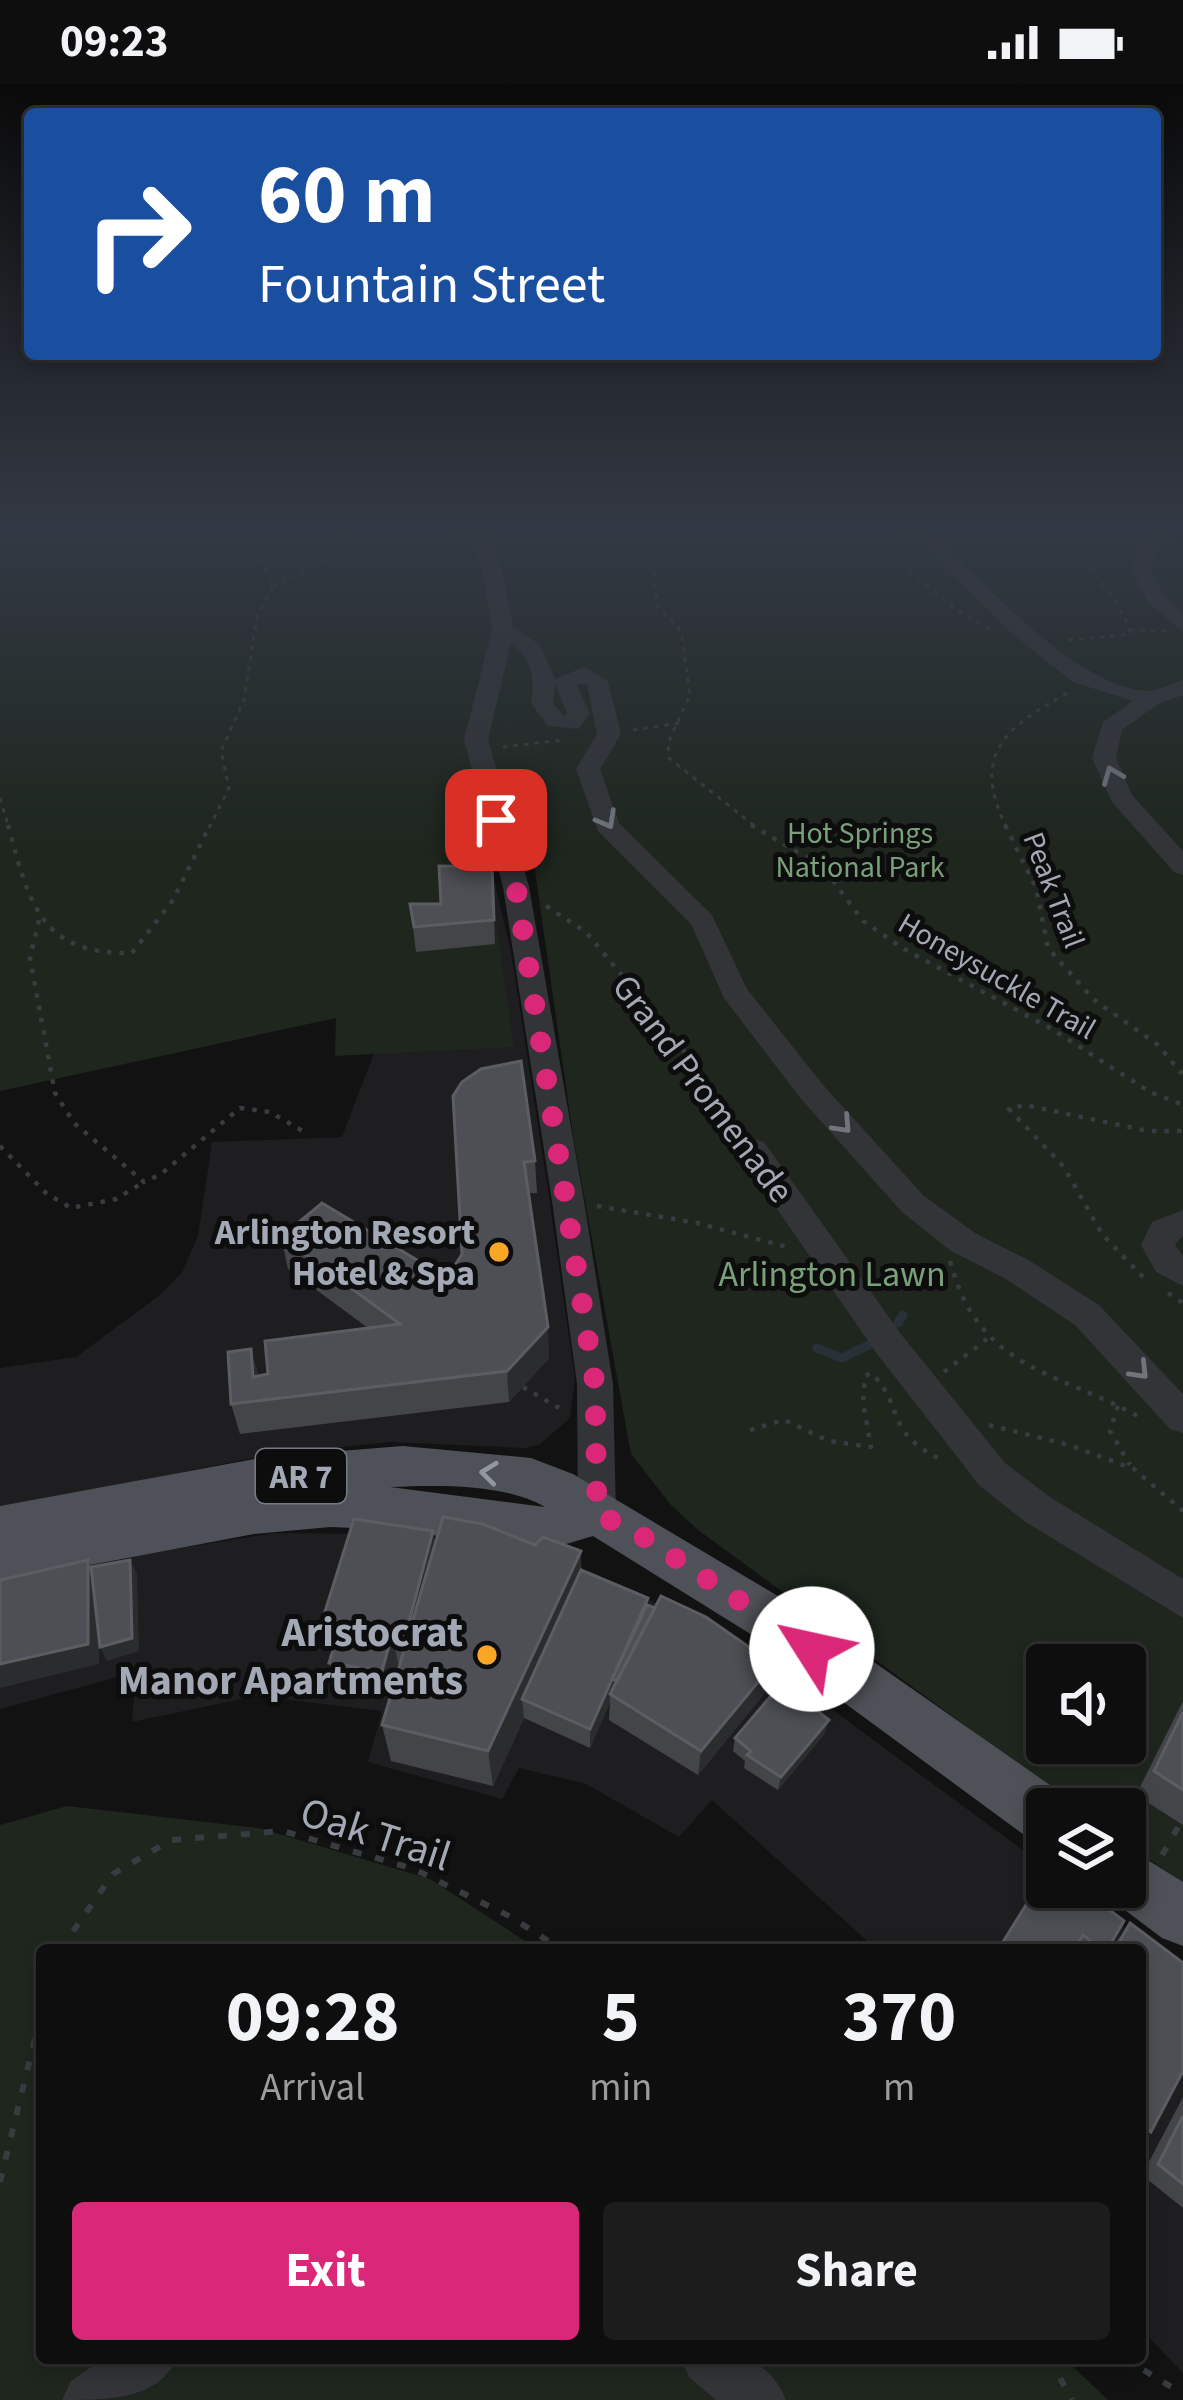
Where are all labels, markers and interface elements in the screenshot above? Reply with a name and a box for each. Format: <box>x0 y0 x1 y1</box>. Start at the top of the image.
text: 09:23 <box>60 10 169 74</box>
text: 60 m <box>258 136 436 256</box>
icon: right <box>60 156 216 312</box>
text: Fountain Street <box>258 247 605 324</box>
one-way arrow <box>1102 766 1127 787</box>
pin <box>445 769 547 871</box>
icon: arrive <box>463 787 529 853</box>
one-way arrow <box>593 807 616 829</box>
park label: Hot Springs National Park <box>775 812 945 889</box>
street label: Peak Trail <box>1012 826 1095 954</box>
street label: Honeysuckle Trail <box>890 902 1104 1050</box>
street label: Grand Promenade <box>600 964 806 1214</box>
one-way arrow <box>828 1112 850 1133</box>
place label: Arlington Resort Hotel & Spa <box>214 1207 475 1299</box>
marker: Arlington Resort Hotel & Spa <box>486 1239 512 1265</box>
park label: Arlington Lawn <box>718 1249 946 1300</box>
one-way arrow <box>1126 1357 1148 1379</box>
road number: AR 7 <box>256 1449 346 1503</box>
one-way arrow <box>479 1461 499 1487</box>
position arrow <box>749 1586 875 1712</box>
place label: Aristocrat Manor Apartments <box>118 1603 463 1711</box>
marker: Aristocrat Manor Apartments <box>474 1642 500 1668</box>
map controls <box>1026 1644 1146 1908</box>
button: sound <box>1026 1644 1146 1764</box>
street label: Oak Trail <box>293 1782 458 1887</box>
button: layers <box>1026 1788 1146 1908</box>
text: 09:28 <box>226 1966 399 2069</box>
text: 5 <box>602 1966 640 2069</box>
text: 370 <box>842 1966 956 2069</box>
text: Arrival <box>260 2060 365 2116</box>
text: min <box>589 2060 652 2116</box>
text: m <box>883 2060 915 2116</box>
button: Exit <box>72 2202 579 2340</box>
button: Share <box>603 2202 1110 2340</box>

